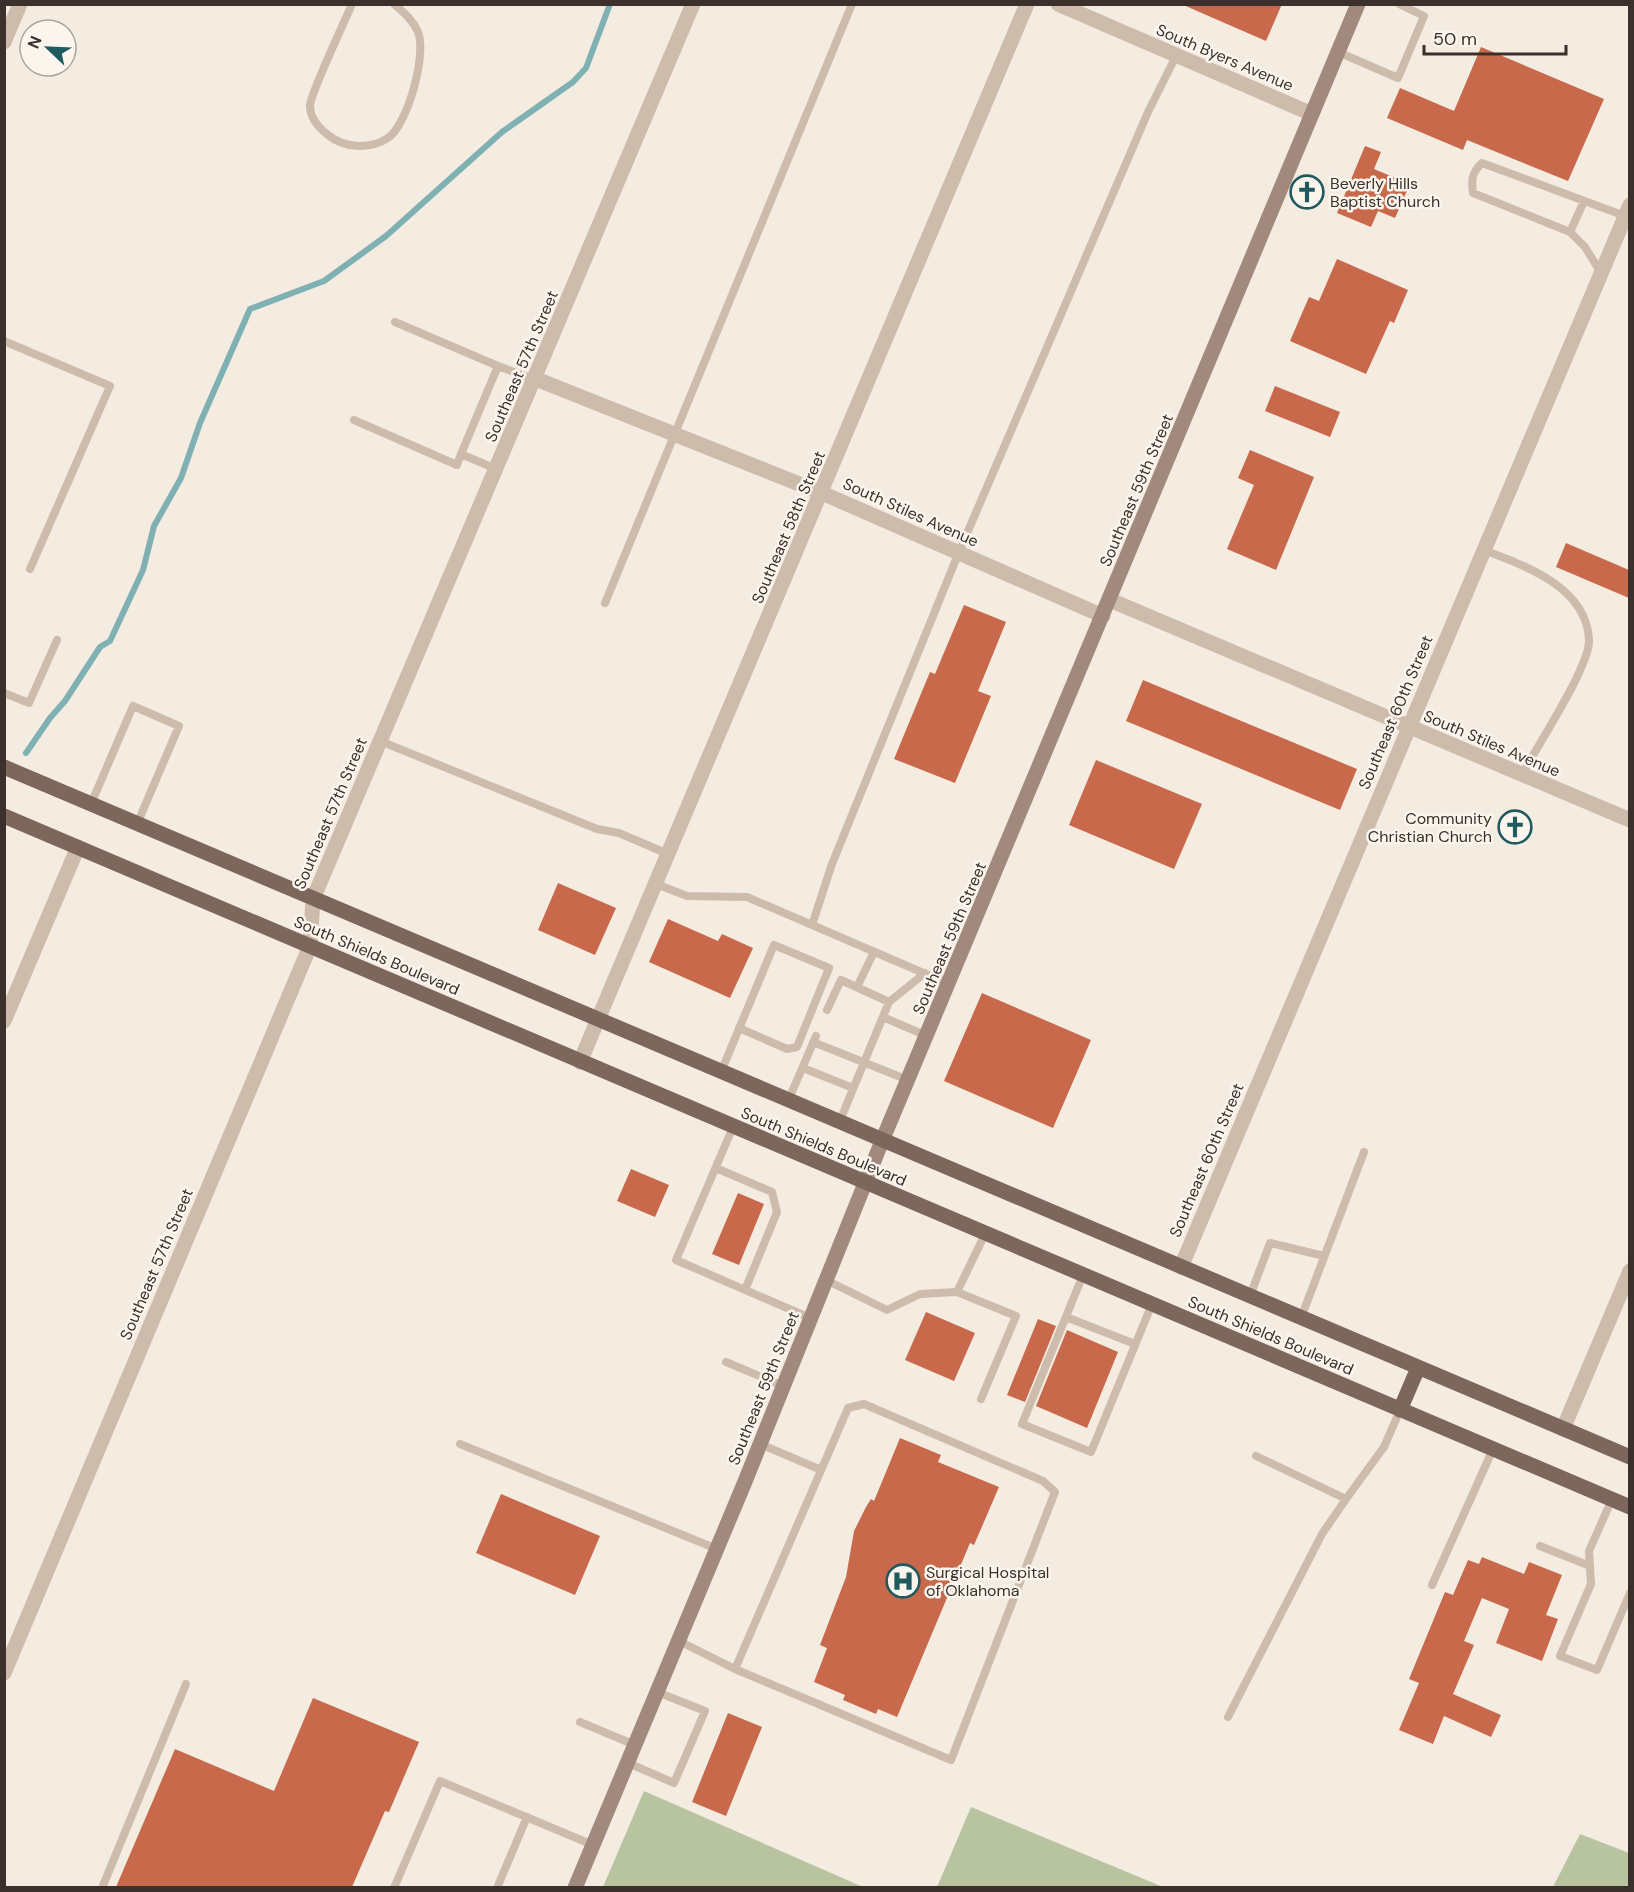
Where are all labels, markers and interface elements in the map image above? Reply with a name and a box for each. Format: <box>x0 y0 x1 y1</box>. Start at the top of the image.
north arrow <box>18 18 78 78</box>
scale bar <box>1424 18 1566 56</box>
street label: South Byers Avenue <box>1153 19 1297 96</box>
text: 50 m <box>1433 27 1477 51</box>
text: N <box>23 33 47 52</box>
place label: Beverly Hills Baptist Church <box>1330 173 1440 212</box>
church icon: Beverly Hills Baptist Church <box>1289 174 1325 210</box>
street label: Southeast 57th Street <box>480 287 563 445</box>
street label: Southeast 59th Street <box>1095 411 1178 570</box>
street label: Southeast 58th Street <box>747 448 830 607</box>
street label: South Stiles Avenue <box>840 473 982 552</box>
street label: Southeast 60th Street <box>1353 632 1437 792</box>
street label: South Stiles Avenue <box>1420 705 1563 782</box>
street label: Southeast 57th Street <box>289 734 372 892</box>
place label: Community Christian Church <box>1368 808 1492 847</box>
church icon: Community Christian Church <box>1497 809 1533 845</box>
street label: Southeast 59th Street <box>908 859 991 1018</box>
street label: South Shields Boulevard <box>291 911 463 1000</box>
street label: Southeast 60th Street <box>1164 1080 1248 1240</box>
street label: South Shields Boulevard <box>738 1102 910 1191</box>
street label: Southeast 57th Street <box>115 1185 198 1343</box>
street label: South Shields Boulevard <box>1185 1291 1357 1380</box>
street label: Southeast 59th Street <box>723 1308 804 1468</box>
place label: Surgical Hospital of Oklahoma <box>926 1562 1049 1601</box>
hospital icon: Surgical Hospital of Oklahoma <box>885 1563 921 1599</box>

